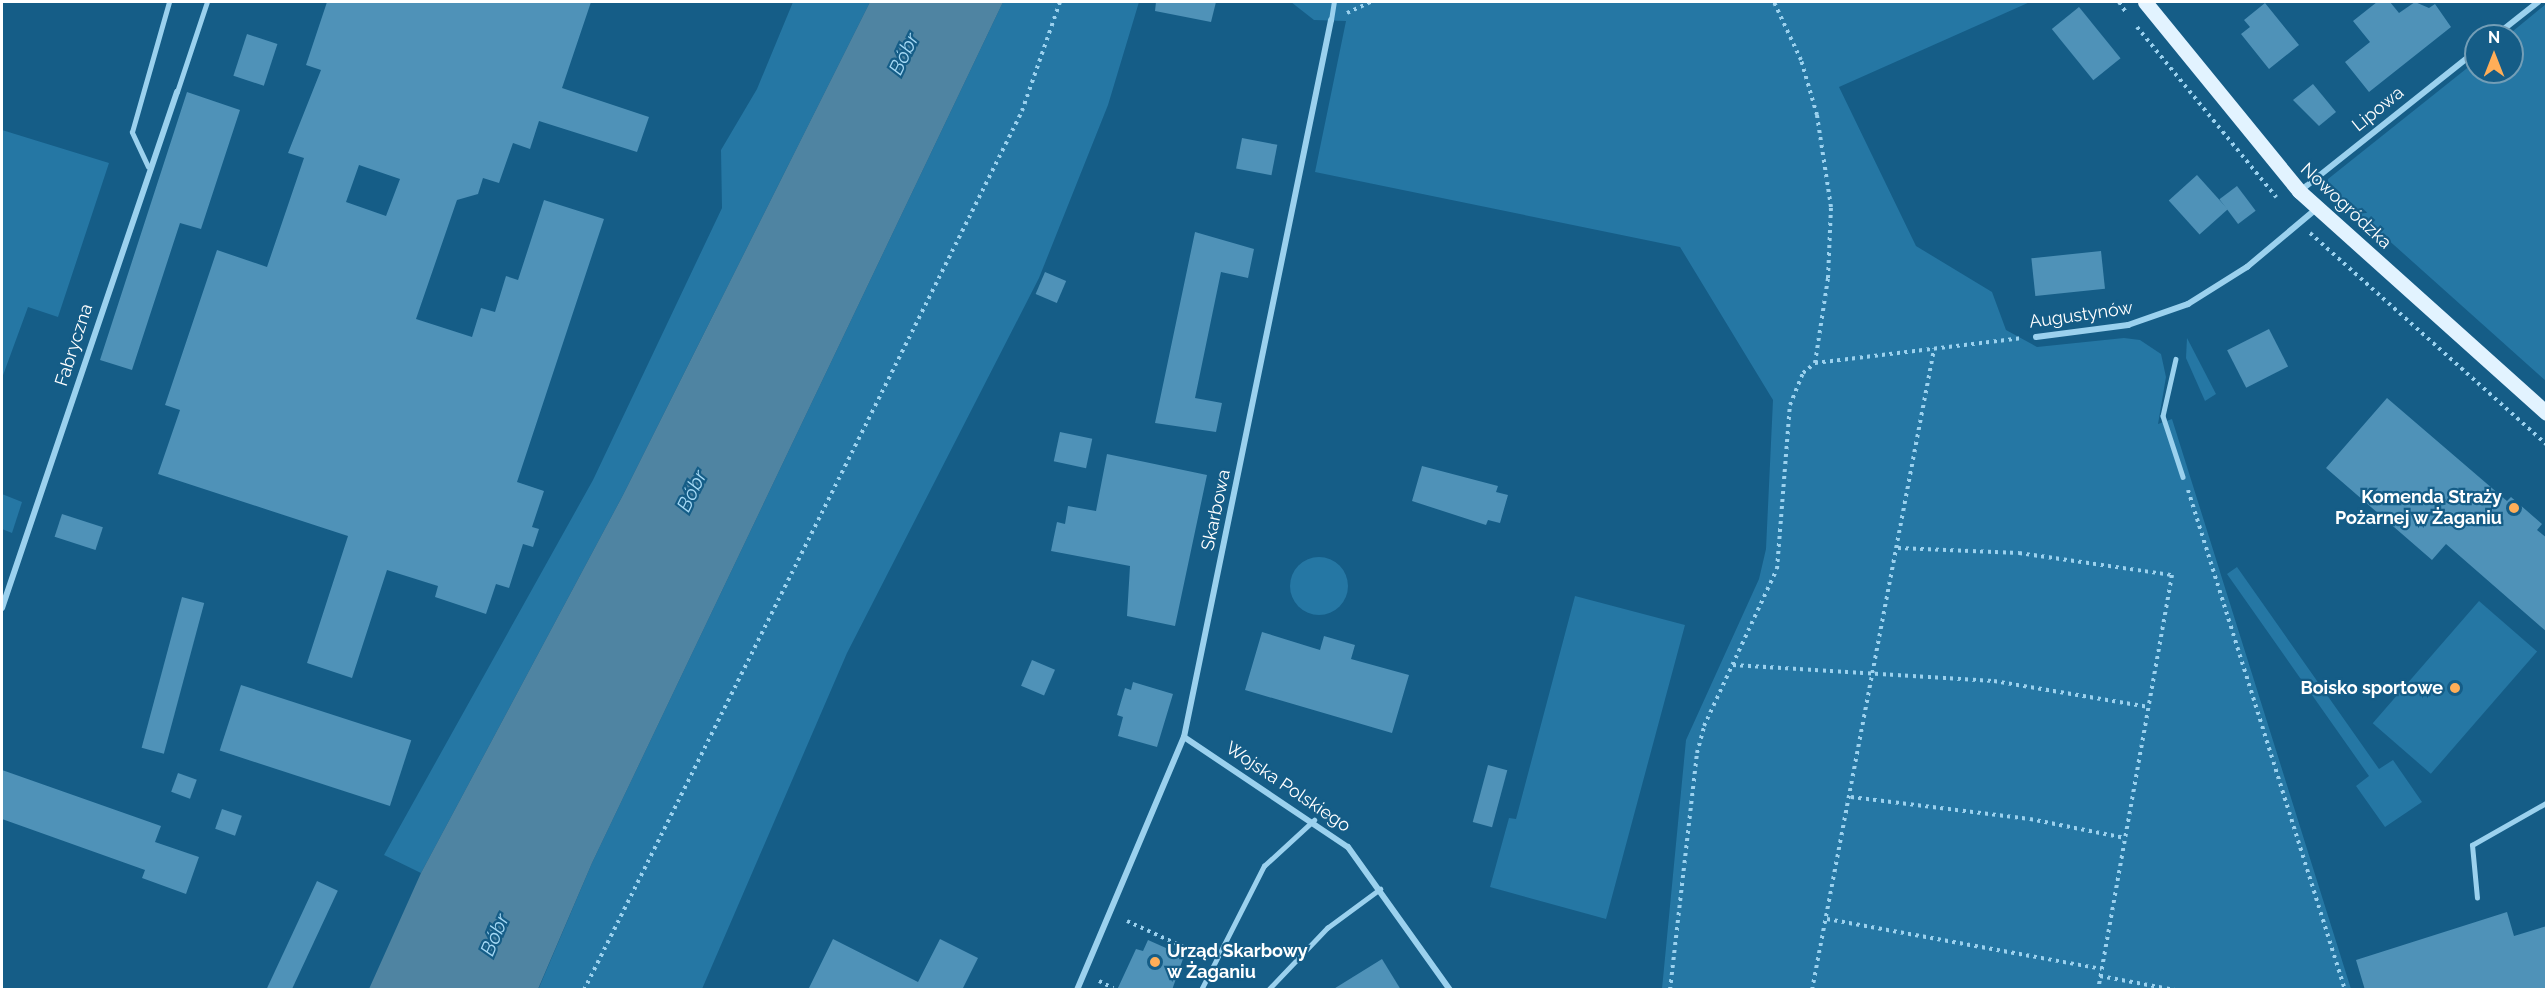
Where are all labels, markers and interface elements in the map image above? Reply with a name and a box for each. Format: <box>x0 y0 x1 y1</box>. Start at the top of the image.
north arrow <box>2464 24 2524 84</box>
text: N <box>2488 28 2500 47</box>
water label: Bóbr <box>884 29 924 79</box>
street label: Lipowa <box>2348 82 2408 136</box>
street label: Nowogródzka <box>2296 158 2396 254</box>
street label: Augustynów <box>2028 297 2134 333</box>
street label: Fabryczna <box>51 301 97 389</box>
water label: Bóbr <box>672 466 712 516</box>
street label: Skarbowa <box>1197 468 1235 552</box>
place label: Komenda Straży Pożarnej w Żaganiu <box>2334 487 2502 530</box>
marker: Komenda Straży Pożarnej w Żaganiu <box>2507 501 2521 515</box>
place label: Boisko sportowe <box>2300 677 2443 699</box>
marker: Boisko sportowe <box>2448 681 2462 695</box>
street label: Wojska Polskiego <box>1221 737 1355 837</box>
water label: Bóbr <box>476 911 514 959</box>
place label: Urząd Skarbowy w Żaganiu <box>1167 941 1308 984</box>
marker: Urząd Skarbowy w Żaganiu <box>1148 955 1162 969</box>

